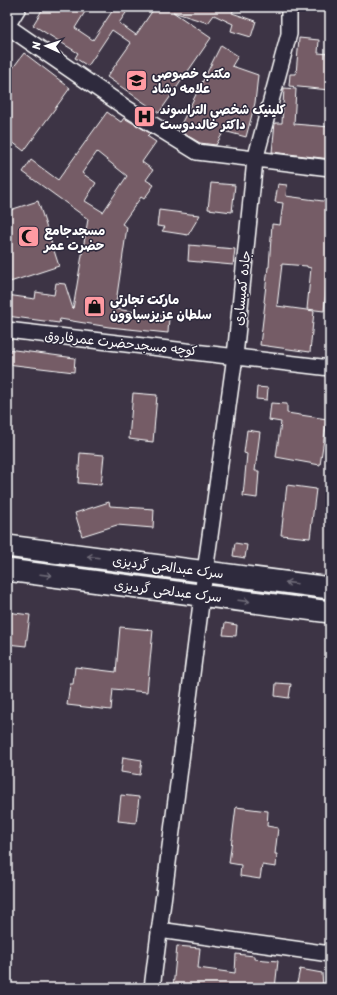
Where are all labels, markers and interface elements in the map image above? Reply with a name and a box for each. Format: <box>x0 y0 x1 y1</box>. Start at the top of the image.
north arrow <box>26 26 66 66</box>
text: N <box>27 41 46 51</box>
place label: مکتب خصوصی علامه رشاد <box>152 62 231 100</box>
school or university icon: مکتب خصوصی علامه رشاد <box>124 67 150 93</box>
place label: کلینیک شخصی التراسوند داکتر خالددوست <box>160 98 286 136</box>
hospital icon: کلینیک شخصی التراسوند داکتر خالددوست <box>132 103 158 129</box>
place label: مسجدجامع حضرت عمر <box>42 219 105 257</box>
mosque icon: مسجدجامع حضرت عمر <box>15 224 41 250</box>
street label: جاده کمیساری <box>227 249 257 327</box>
place label: مارکت تجارتی سلطان عزیزسباوون <box>110 288 212 326</box>
shop icon: مارکت تجارتی سلطان عزیزسباوون <box>82 293 108 319</box>
street label: کوچه مسجدحضرت عمرفاروق <box>44 324 199 362</box>
street label: سرک عبدالحی گردیزی <box>111 549 225 585</box>
one-way arrow <box>87 553 100 561</box>
one-way arrow <box>39 571 52 579</box>
street label: سرک عبدلحی گردیزی <box>113 573 223 609</box>
one-way arrow <box>285 579 298 587</box>
one-way arrow <box>237 597 250 605</box>

